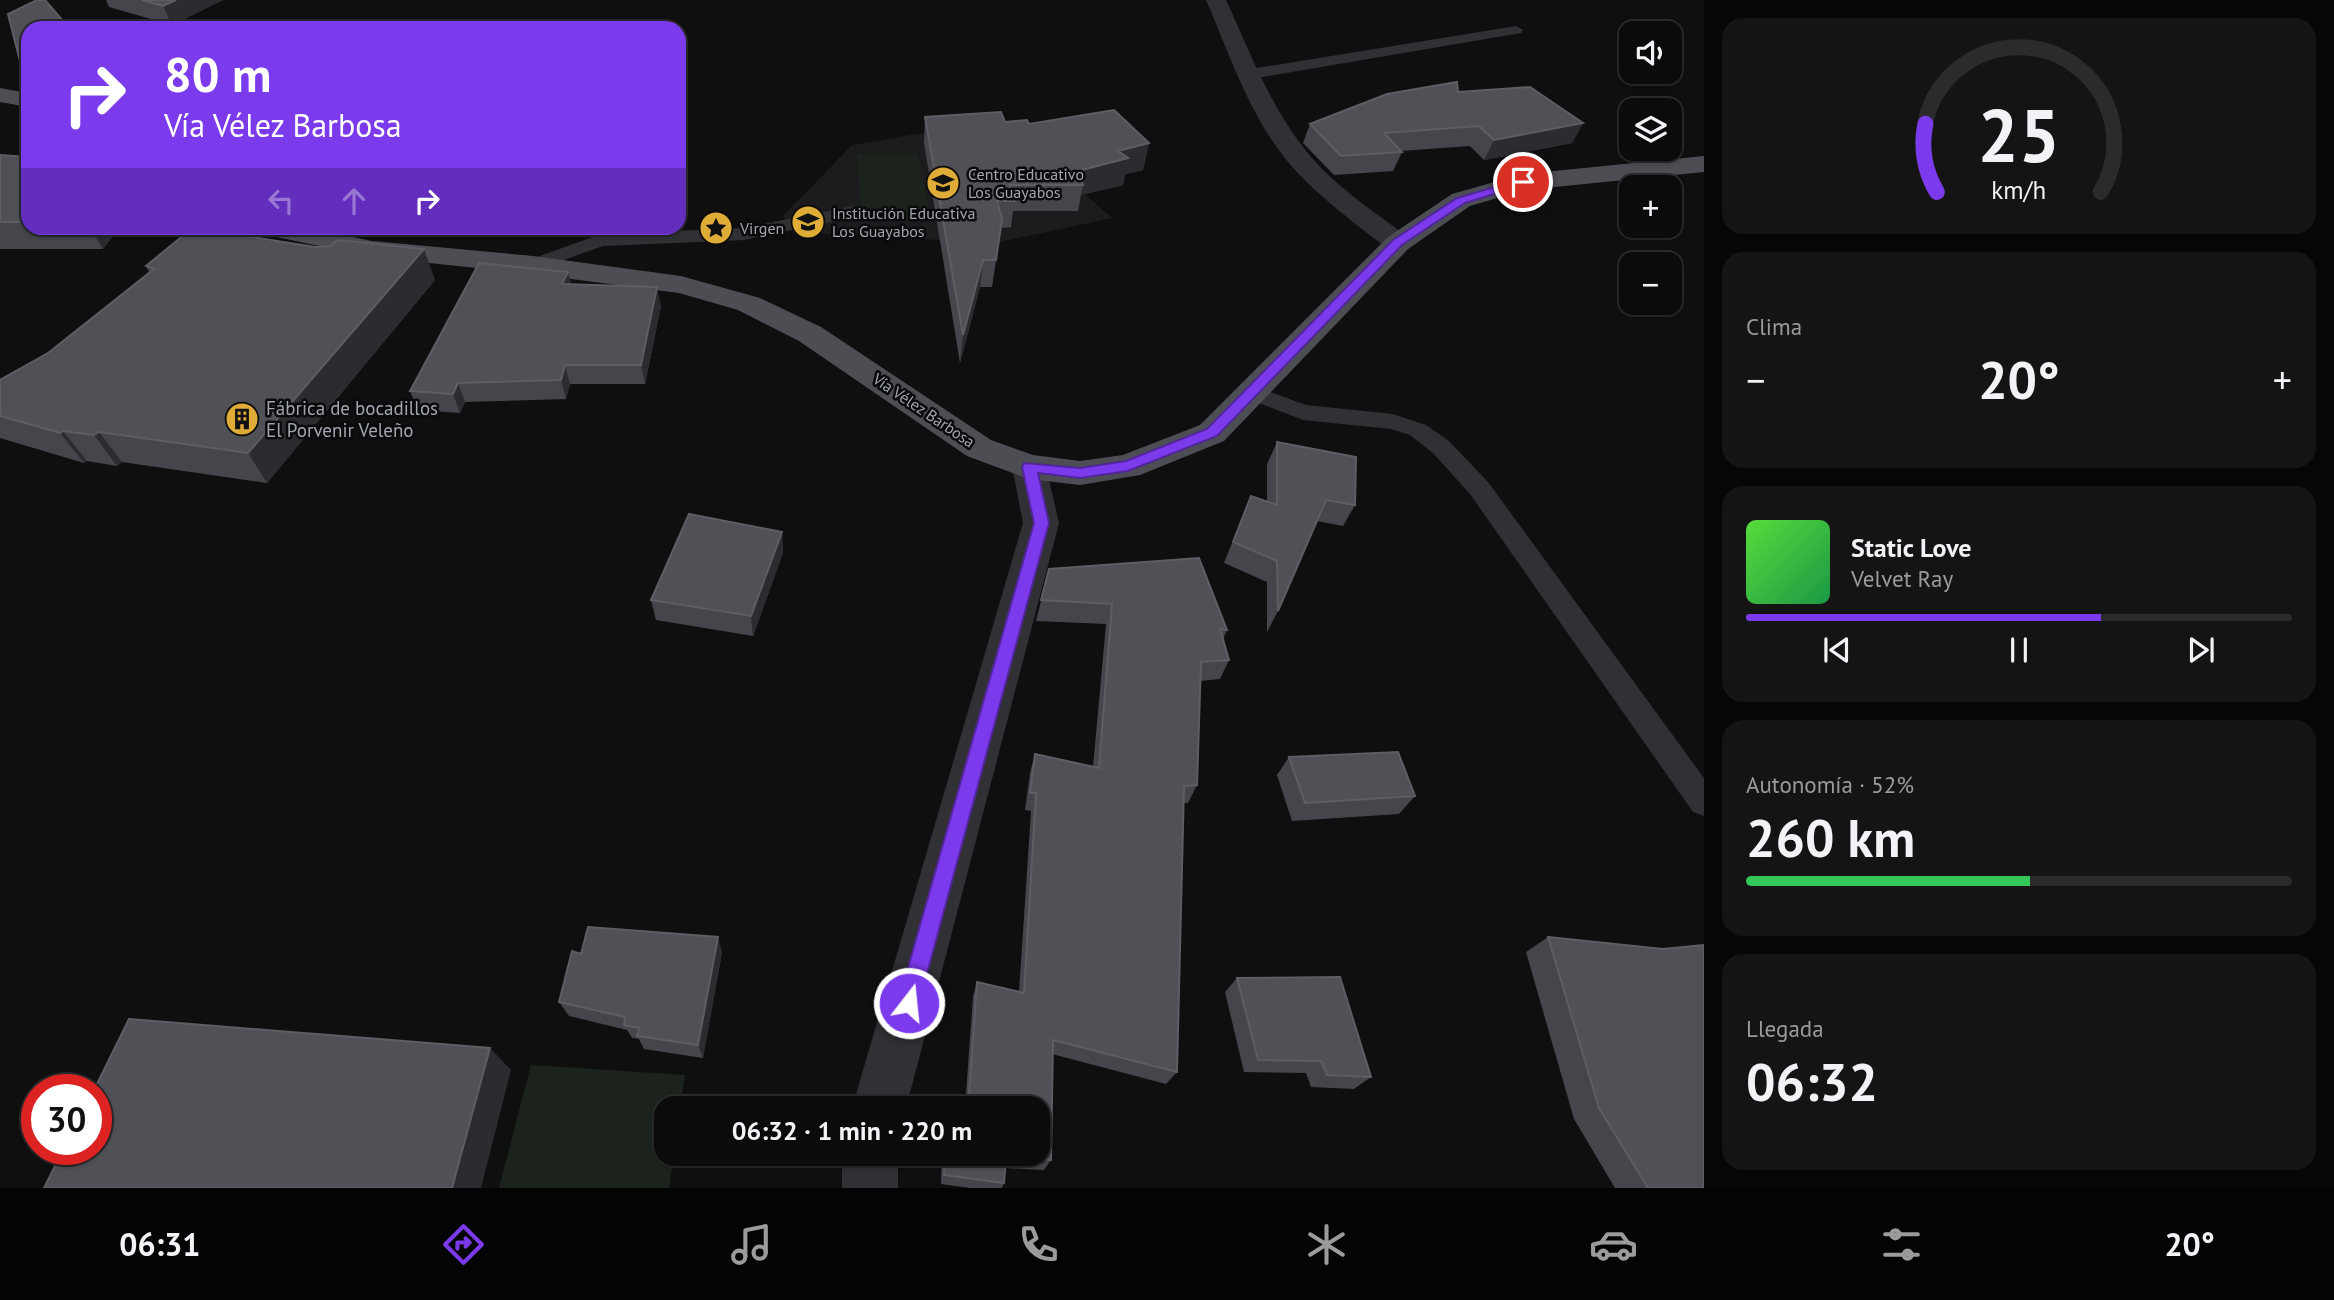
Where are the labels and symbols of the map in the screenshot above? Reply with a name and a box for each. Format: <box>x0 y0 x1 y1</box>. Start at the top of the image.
pin <box>1493 152 1553 212</box>
school or university icon: Centro Educativo Los Guayabos <box>924 164 962 202</box>
place label: Centro Educativo Los Guayabos <box>968 164 1084 202</box>
school or university icon: Institución Educativa Los Guayabos <box>789 203 827 241</box>
place label: Institución Educativa Los Guayabos <box>832 203 975 241</box>
place icon: Virgen <box>697 209 735 247</box>
place label: Virgen <box>739 218 784 238</box>
street label: Vía Vélez Barbosa <box>868 368 979 452</box>
place label: Fábrica de bocadillos El Porvenir Veleño <box>266 396 438 442</box>
building icon: Fábrica de bocadillos El Porvenir Veleño <box>223 400 261 438</box>
position arrow <box>872 966 946 1040</box>
speed limit sign: 30 <box>21 1074 112 1165</box>

